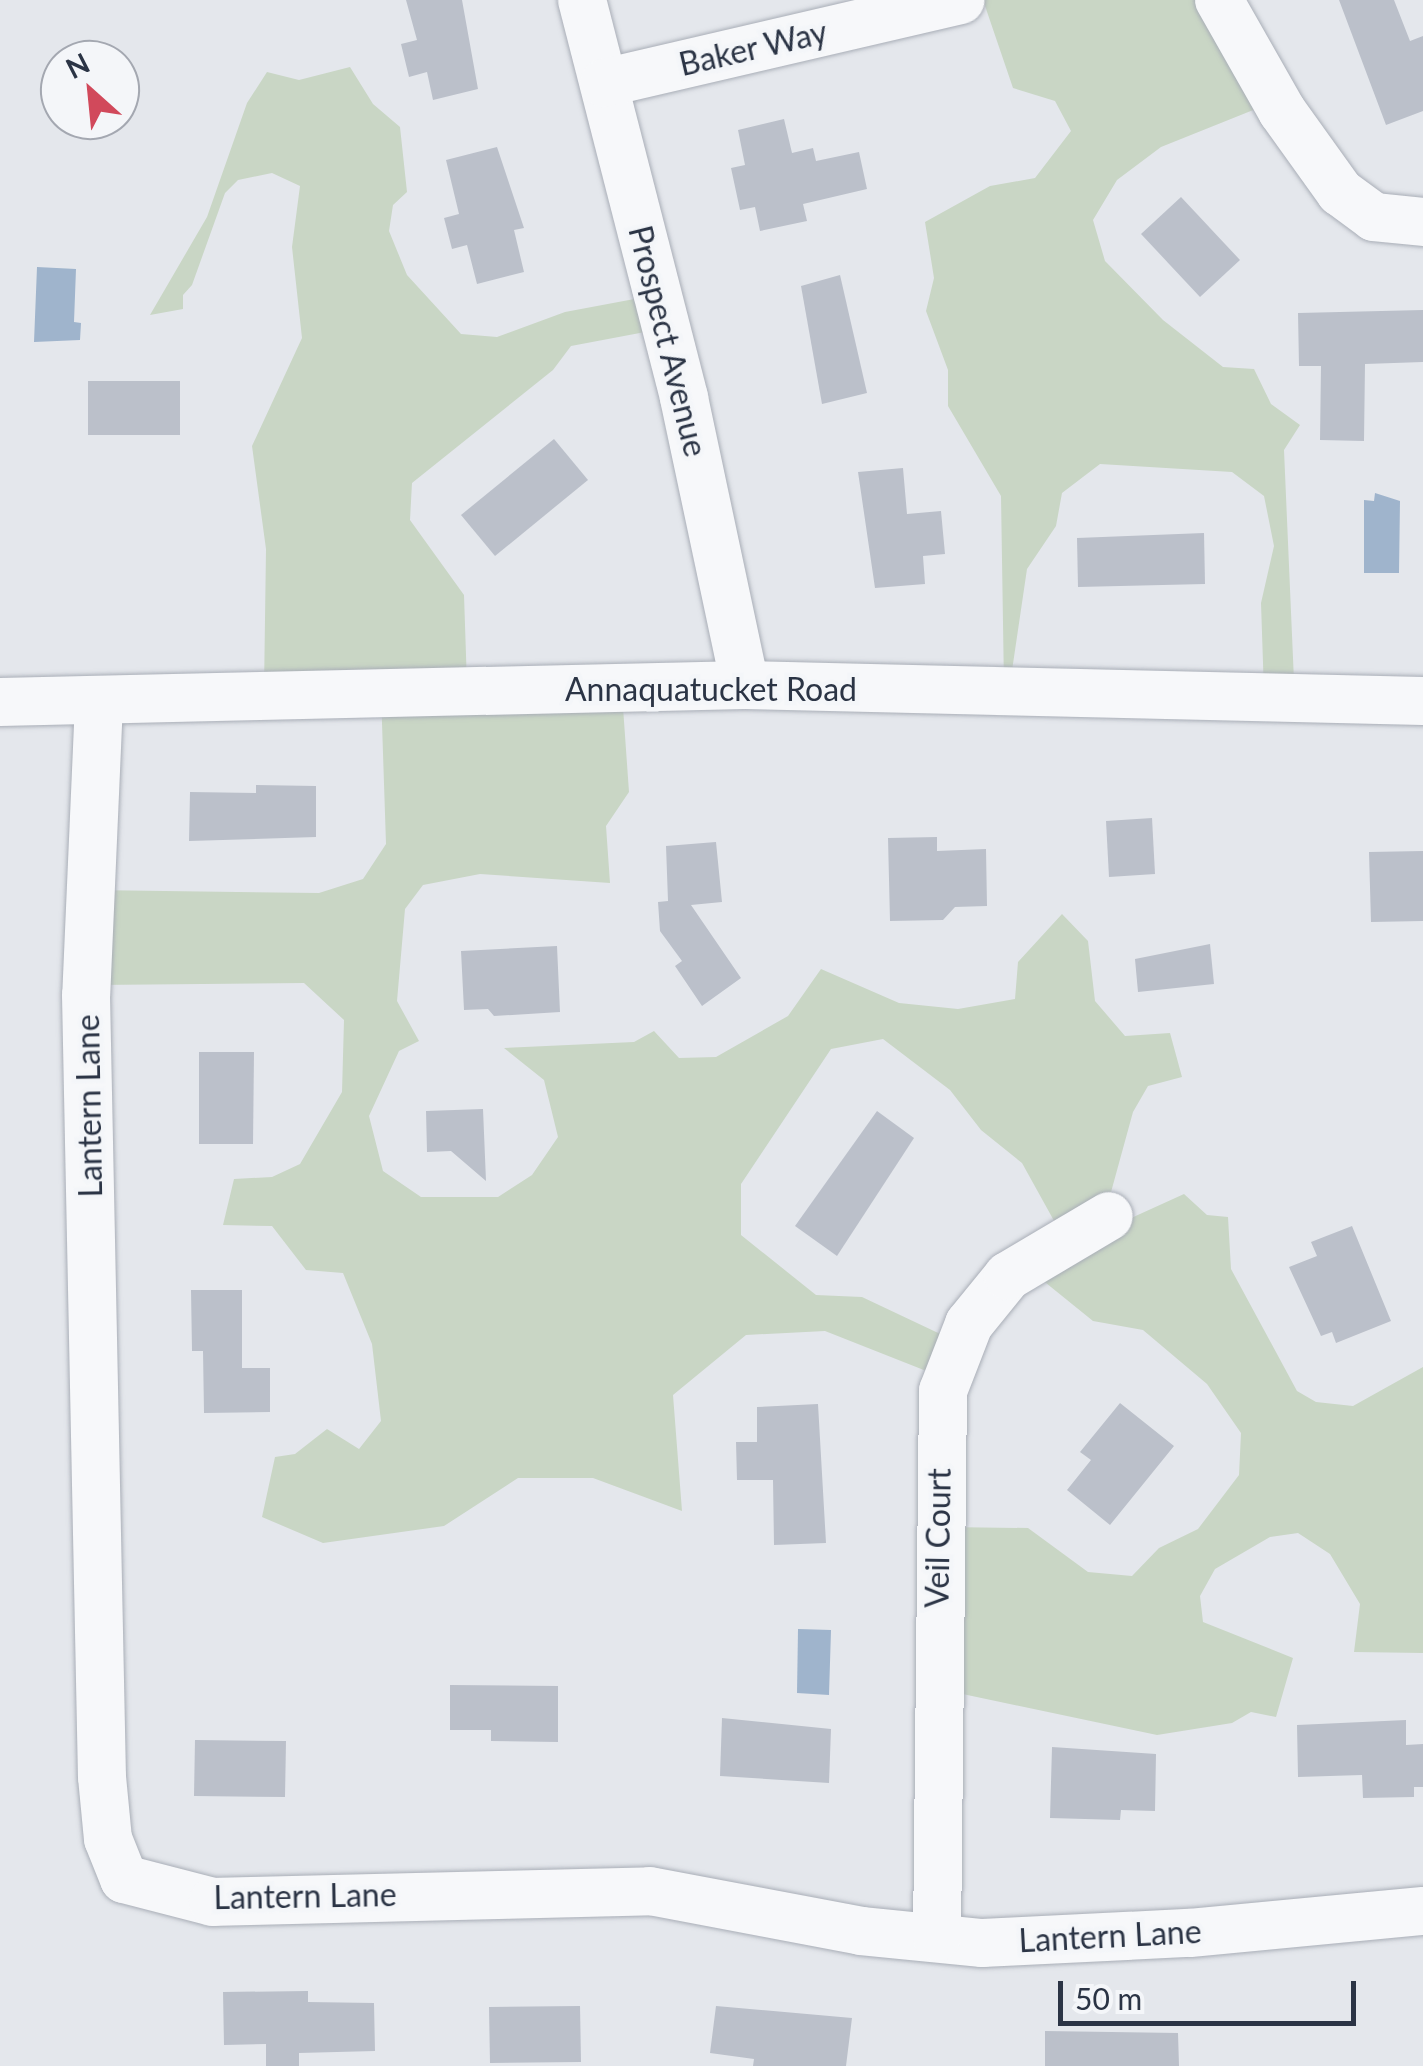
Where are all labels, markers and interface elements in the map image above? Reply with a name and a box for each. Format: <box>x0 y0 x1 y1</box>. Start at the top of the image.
street label: Baker Way <box>675 12 831 84</box>
north arrow <box>40 40 140 140</box>
text: N <box>60 45 95 85</box>
street label: Prospect Avenue <box>621 221 715 461</box>
street label: Annaquatucket Road <box>565 670 857 708</box>
street label: Lantern Lane <box>68 1014 110 1198</box>
street label: Veil Court <box>918 1468 958 1608</box>
street label: Lantern Lane <box>213 1875 397 1917</box>
street label: Lantern Lane <box>1018 1912 1202 1960</box>
scale bar <box>1063 1961 1360 2023</box>
text: 50 m <box>1075 1980 1142 2016</box>

